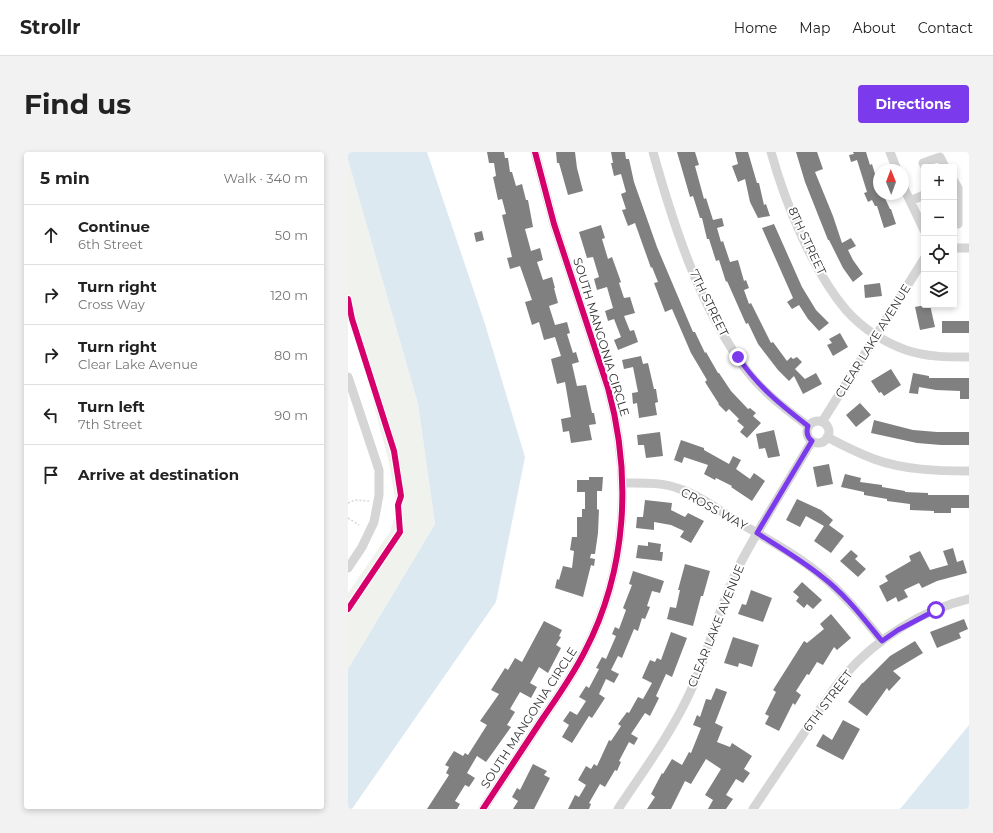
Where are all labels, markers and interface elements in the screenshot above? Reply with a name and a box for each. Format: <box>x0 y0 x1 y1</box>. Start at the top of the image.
text: Strollr <box>20 16 81 39</box>
text: Home <box>734 19 777 37</box>
text: Map <box>799 19 830 37</box>
text: About <box>852 19 896 37</box>
text: Contact <box>918 19 973 37</box>
button: Directions <box>858 85 969 123</box>
text: Find us <box>24 87 131 121</box>
north arrow <box>873 164 909 200</box>
map controls <box>921 164 957 308</box>
button: + <box>921 164 957 200</box>
text: 5 min <box>40 168 90 188</box>
text: Walk · 340 m <box>224 170 308 186</box>
button: − <box>921 200 957 236</box>
street label: 8TH STREET <box>785 204 830 277</box>
text: Continue <box>78 217 150 236</box>
icon: ahead <box>40 224 62 246</box>
text: 50 m <box>275 227 308 243</box>
text: 6th Street <box>78 236 143 252</box>
button: locate <box>921 236 957 272</box>
street label: SOUTH MANGONIA CIRCLE <box>570 256 633 418</box>
street label: 7TH STREET <box>687 267 732 339</box>
button: layers <box>921 272 957 308</box>
text: Turn right <box>78 277 157 296</box>
street label: CLEAR LAKE AVENUE <box>831 281 914 400</box>
icon: right <box>40 284 62 306</box>
text: 120 m <box>270 287 308 303</box>
text: Cross Way <box>78 296 145 312</box>
text: Turn right <box>78 337 157 356</box>
icon: right <box>40 344 62 366</box>
text: 80 m <box>274 347 308 363</box>
route end <box>729 348 747 366</box>
text: Clear Lake Avenue <box>78 356 198 372</box>
text: Turn left <box>78 397 145 416</box>
icon: left <box>40 404 62 426</box>
text: 90 m <box>274 407 308 423</box>
text: 7th Street <box>78 416 142 432</box>
icon: arrive <box>40 464 62 486</box>
text: Arrive at destination <box>78 465 239 484</box>
street label: CROSS WAY <box>678 484 750 533</box>
street label: CLEAR LAKE AVENUE <box>684 562 747 689</box>
route start <box>927 601 945 619</box>
street label: SOUTH MANGONIA CIRCLE <box>477 644 580 791</box>
street label: 6TH STREET <box>800 667 856 734</box>

